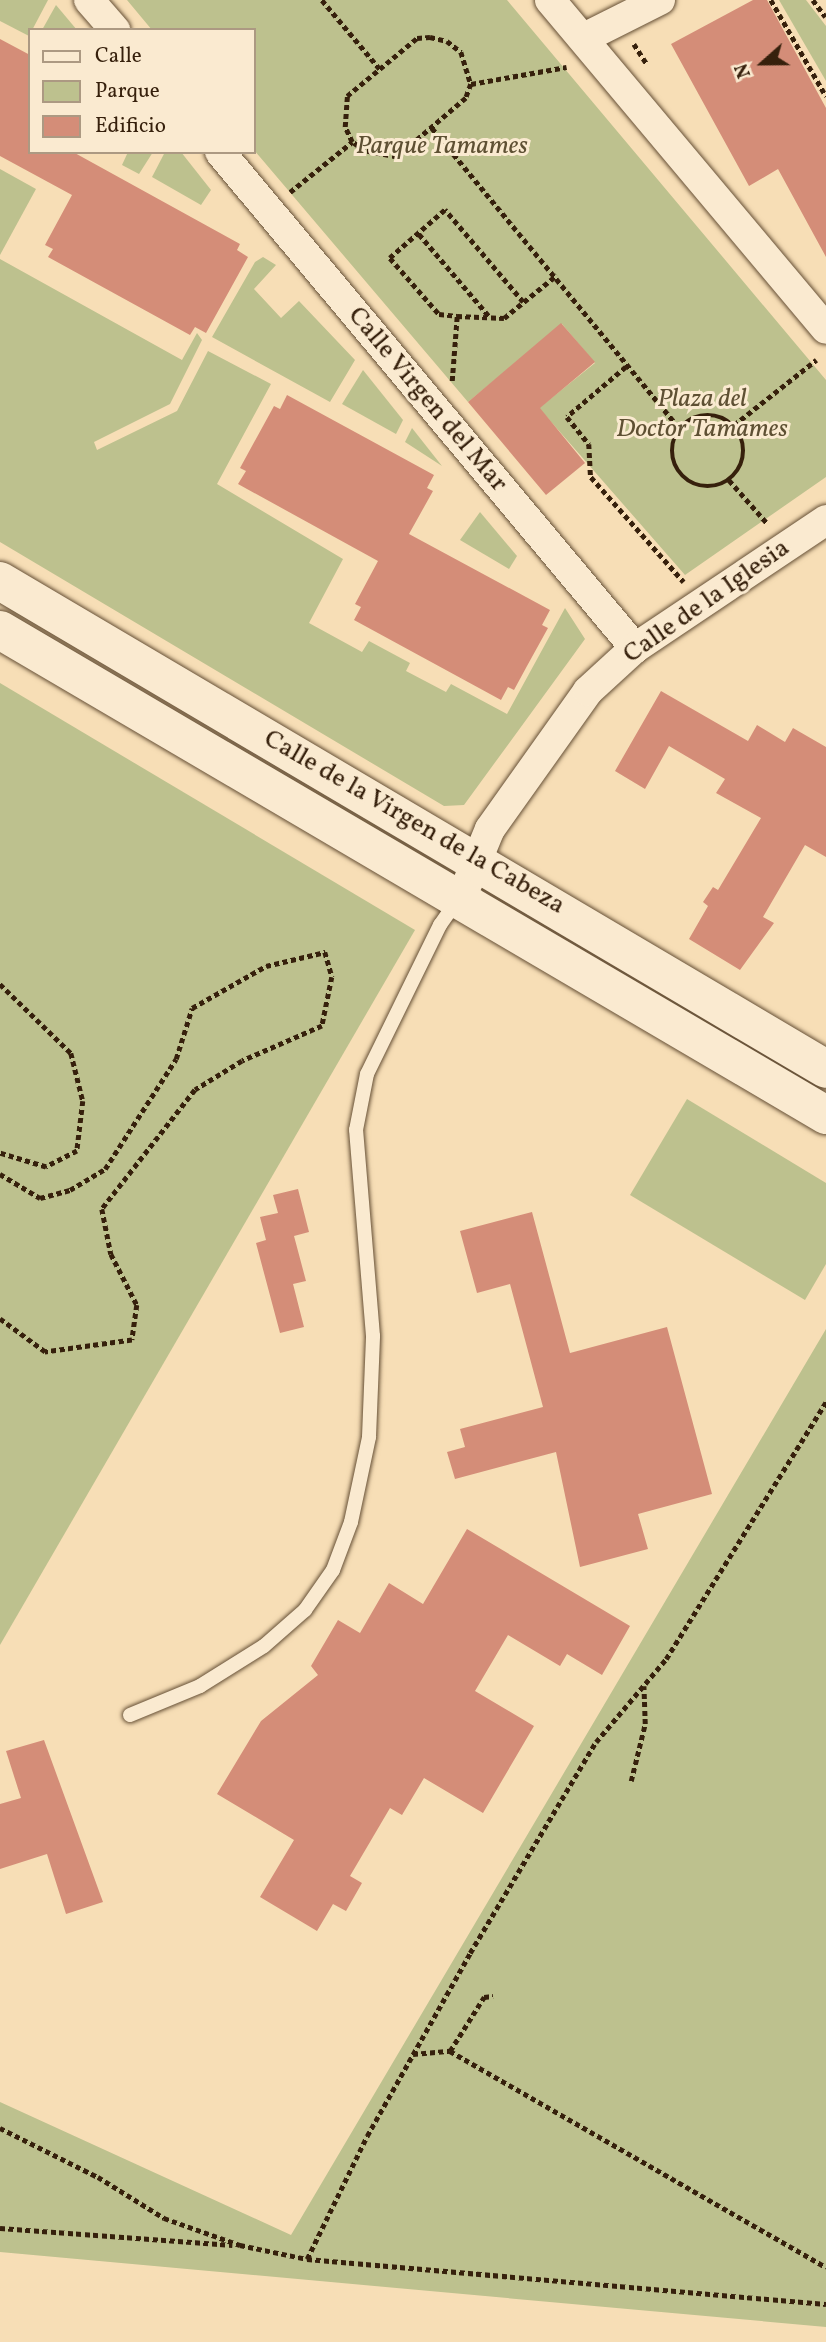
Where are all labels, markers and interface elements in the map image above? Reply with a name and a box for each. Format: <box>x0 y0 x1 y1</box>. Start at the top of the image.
legend <box>28 28 256 154</box>
north arrow <box>728 28 798 98</box>
text: Calle <box>95 42 142 71</box>
text: N <box>729 59 758 82</box>
text: Parque <box>95 77 160 106</box>
text: Edificio <box>95 112 166 141</box>
park label: Parque Tamames <box>356 131 528 163</box>
street label: Calle Virgen del Mar <box>340 301 514 499</box>
park label: Plaza del Doctor Tamames <box>616 384 788 446</box>
street label: Calle de la Iglesia <box>618 533 796 671</box>
street label: Calle de la Virgen de la Cabeza <box>258 724 570 922</box>

